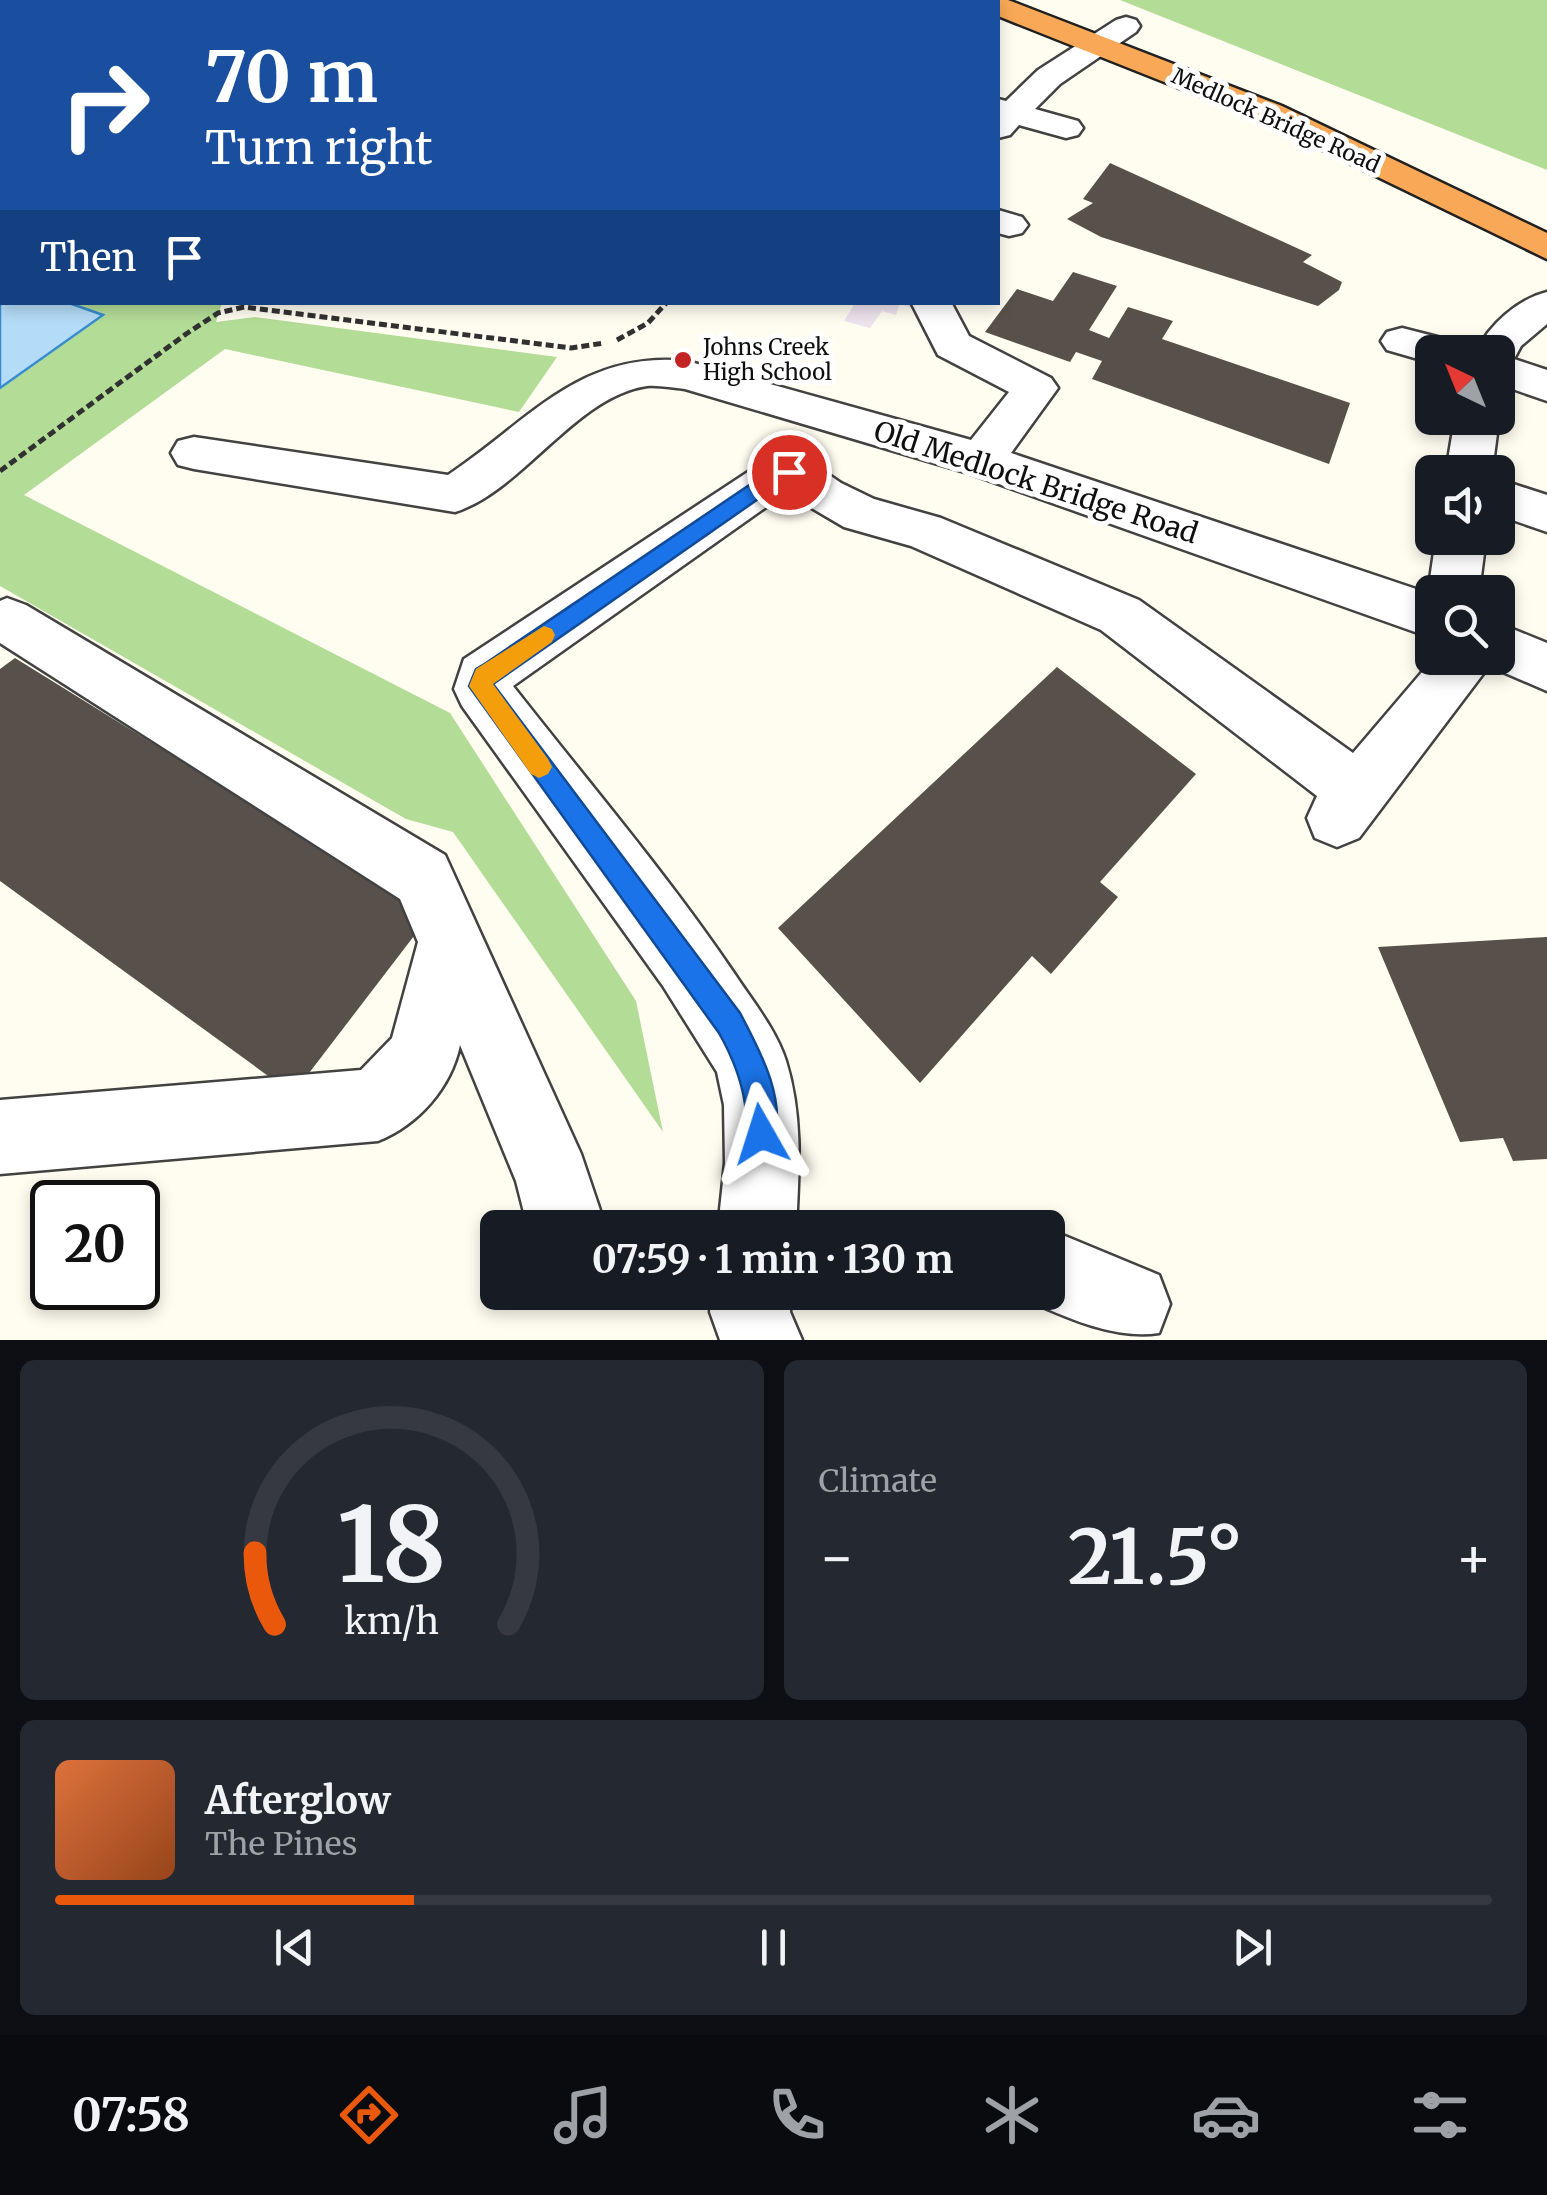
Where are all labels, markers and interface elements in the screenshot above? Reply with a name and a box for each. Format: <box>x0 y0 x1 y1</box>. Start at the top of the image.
text: 70 m <box>205 33 378 121</box>
icon: right <box>40 40 170 170</box>
street label: Medlock Bridge Road <box>1167 61 1385 179</box>
text: Turn right <box>205 120 433 176</box>
icon: arrive <box>157 230 212 285</box>
text: Then <box>40 234 137 281</box>
place label: Johns Creek High School <box>702 333 832 386</box>
north arrow <box>1415 335 1515 435</box>
map controls <box>1415 335 1515 675</box>
marker: Johns Creek High School <box>672 349 694 371</box>
street label: Old Medlock Bridge Road <box>869 413 1203 551</box>
pin <box>747 430 832 515</box>
icon: arrive <box>762 445 817 500</box>
button: sound <box>1415 455 1515 555</box>
button: search <box>1415 575 1515 675</box>
position arrow <box>709 1082 813 1186</box>
speed limit sign: 20 <box>30 1180 160 1310</box>
text: 07:59 · 1 min · 130 m <box>592 1236 953 1283</box>
text: Climate <box>819 1461 937 1501</box>
text: 18 <box>337 1480 447 1610</box>
text: 21.5° <box>1068 1510 1243 1604</box>
text: − <box>819 1523 855 1592</box>
text: + <box>1455 1523 1492 1592</box>
text: km/h <box>344 1599 439 1644</box>
text: Afterglow <box>205 1777 391 1824</box>
text: The Pines <box>205 1824 357 1864</box>
icon: previous <box>267 1920 322 1975</box>
icon: pause <box>746 1920 801 1975</box>
icon: next <box>1225 1920 1280 1975</box>
icon: directions <box>334 2080 404 2150</box>
icon: music <box>548 2080 618 2150</box>
icon: phone <box>762 2080 832 2150</box>
icon: climate <box>977 2080 1047 2150</box>
icon: car <box>1191 2080 1261 2150</box>
icon: filters <box>1405 2080 1475 2150</box>
text: 07:58 <box>72 2087 190 2143</box>

